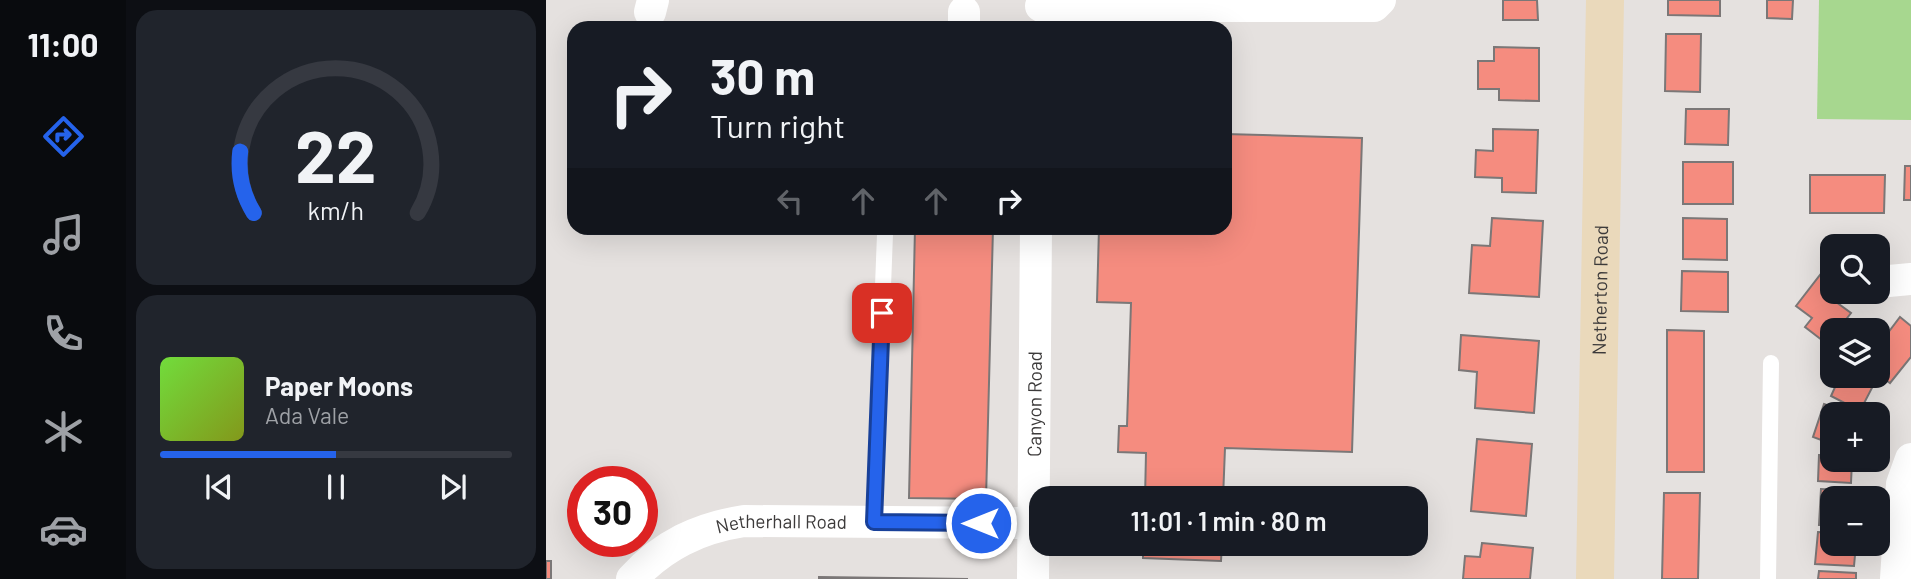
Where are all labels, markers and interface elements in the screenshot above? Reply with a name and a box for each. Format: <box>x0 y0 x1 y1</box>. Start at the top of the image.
text: 11:00 <box>27 25 99 63</box>
text: 30 m <box>710 46 815 105</box>
icon: right <box>595 49 686 140</box>
text: Turn right <box>710 106 845 144</box>
text: 22 <box>295 111 377 199</box>
icon: directions <box>39 112 88 161</box>
icon: left <box>771 182 809 220</box>
icon: ahead <box>844 182 882 220</box>
icon: ahead <box>917 182 955 220</box>
icon: right <box>990 182 1028 220</box>
text: km/h <box>308 195 364 225</box>
icon: music <box>39 210 88 259</box>
street label: Netherton Road <box>1587 225 1612 355</box>
map controls <box>1820 234 1890 556</box>
button: search <box>1820 234 1890 304</box>
pin <box>852 283 912 343</box>
icon: arrive <box>863 294 901 332</box>
icon: phone <box>39 309 88 358</box>
button: layers <box>1820 318 1890 388</box>
street label: Canyon Road <box>1022 351 1046 457</box>
text: Paper Moons <box>265 370 413 401</box>
text: Ada Vale <box>265 401 349 429</box>
button: + <box>1820 402 1890 472</box>
icon: climate <box>39 407 88 456</box>
speed limit sign: 30 <box>567 466 658 557</box>
icon: previous <box>200 468 238 506</box>
icon: pause <box>317 468 355 506</box>
icon: next <box>434 468 472 506</box>
position arrow <box>944 486 1018 560</box>
button: − <box>1820 486 1890 556</box>
icon: car <box>39 505 88 554</box>
text: 11:01 · 1 min · 80 m <box>1131 505 1326 536</box>
street label: Netherhall Road <box>713 509 847 538</box>

